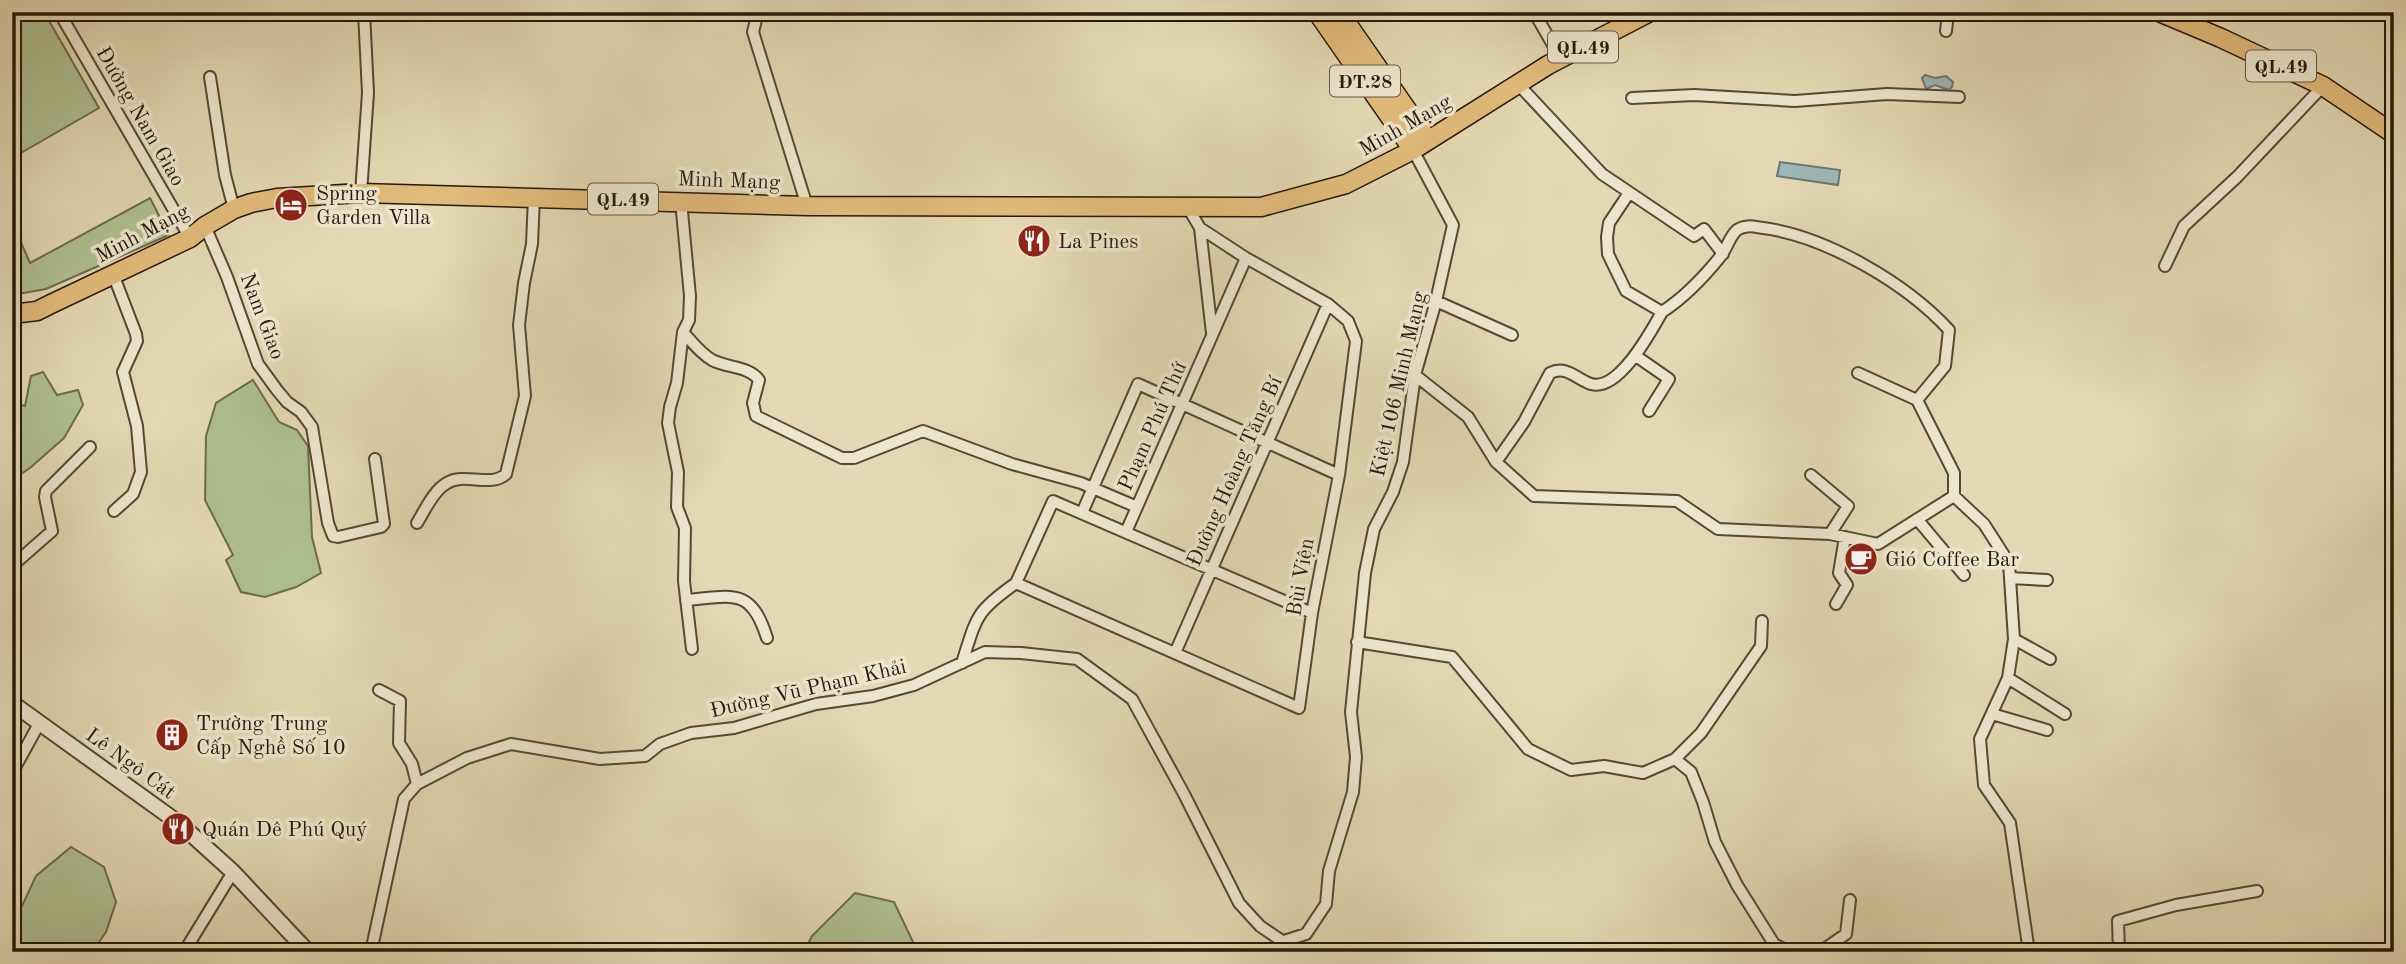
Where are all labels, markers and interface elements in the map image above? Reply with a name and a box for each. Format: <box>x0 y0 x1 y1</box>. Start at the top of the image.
road number: QL.49 <box>1548 32 1618 62</box>
street label: Đường Nam Giao <box>91 44 188 190</box>
road number: QL.49 <box>2246 50 2316 82</box>
road number: ĐT.28 <box>1330 66 1400 96</box>
street label: Minh Mạng <box>1356 91 1456 161</box>
street label: Minh Mạng <box>677 169 781 194</box>
road number: QL.49 <box>588 183 658 214</box>
place label: Spring Garden Villa <box>316 184 431 229</box>
hotel icon: Spring Garden Villa <box>272 186 310 224</box>
street label: Minh Mạng <box>92 201 193 268</box>
restaurant icon: La Pines <box>1015 222 1053 260</box>
place label: La Pines <box>1058 232 1138 253</box>
street label: Nam Giao <box>236 270 288 363</box>
street label: Kiệt 106 Minh Mạng <box>1368 289 1431 479</box>
street label: Phạm Phú Thứ <box>1115 358 1192 494</box>
street label: Đường Hoàng Tăng Bí <box>1184 373 1287 570</box>
street label: Bùi Viện <box>1284 536 1319 618</box>
cafe icon: Gió Coffee Bar <box>1842 540 1880 578</box>
place label: Gió Coffee Bar <box>1885 550 2019 571</box>
street label: Đường Vũ Phạm Khải <box>708 657 908 722</box>
place label: Trường Trung Cấp Nghề Số 10 <box>196 714 345 759</box>
building icon: Trường Trung Cấp Nghề Số 10 <box>153 716 191 754</box>
street label: Lê Ngô Cát <box>81 725 179 804</box>
restaurant icon: Quán Dê Phú Quý <box>159 810 197 848</box>
place label: Quán Dê Phú Quý <box>202 820 367 841</box>

